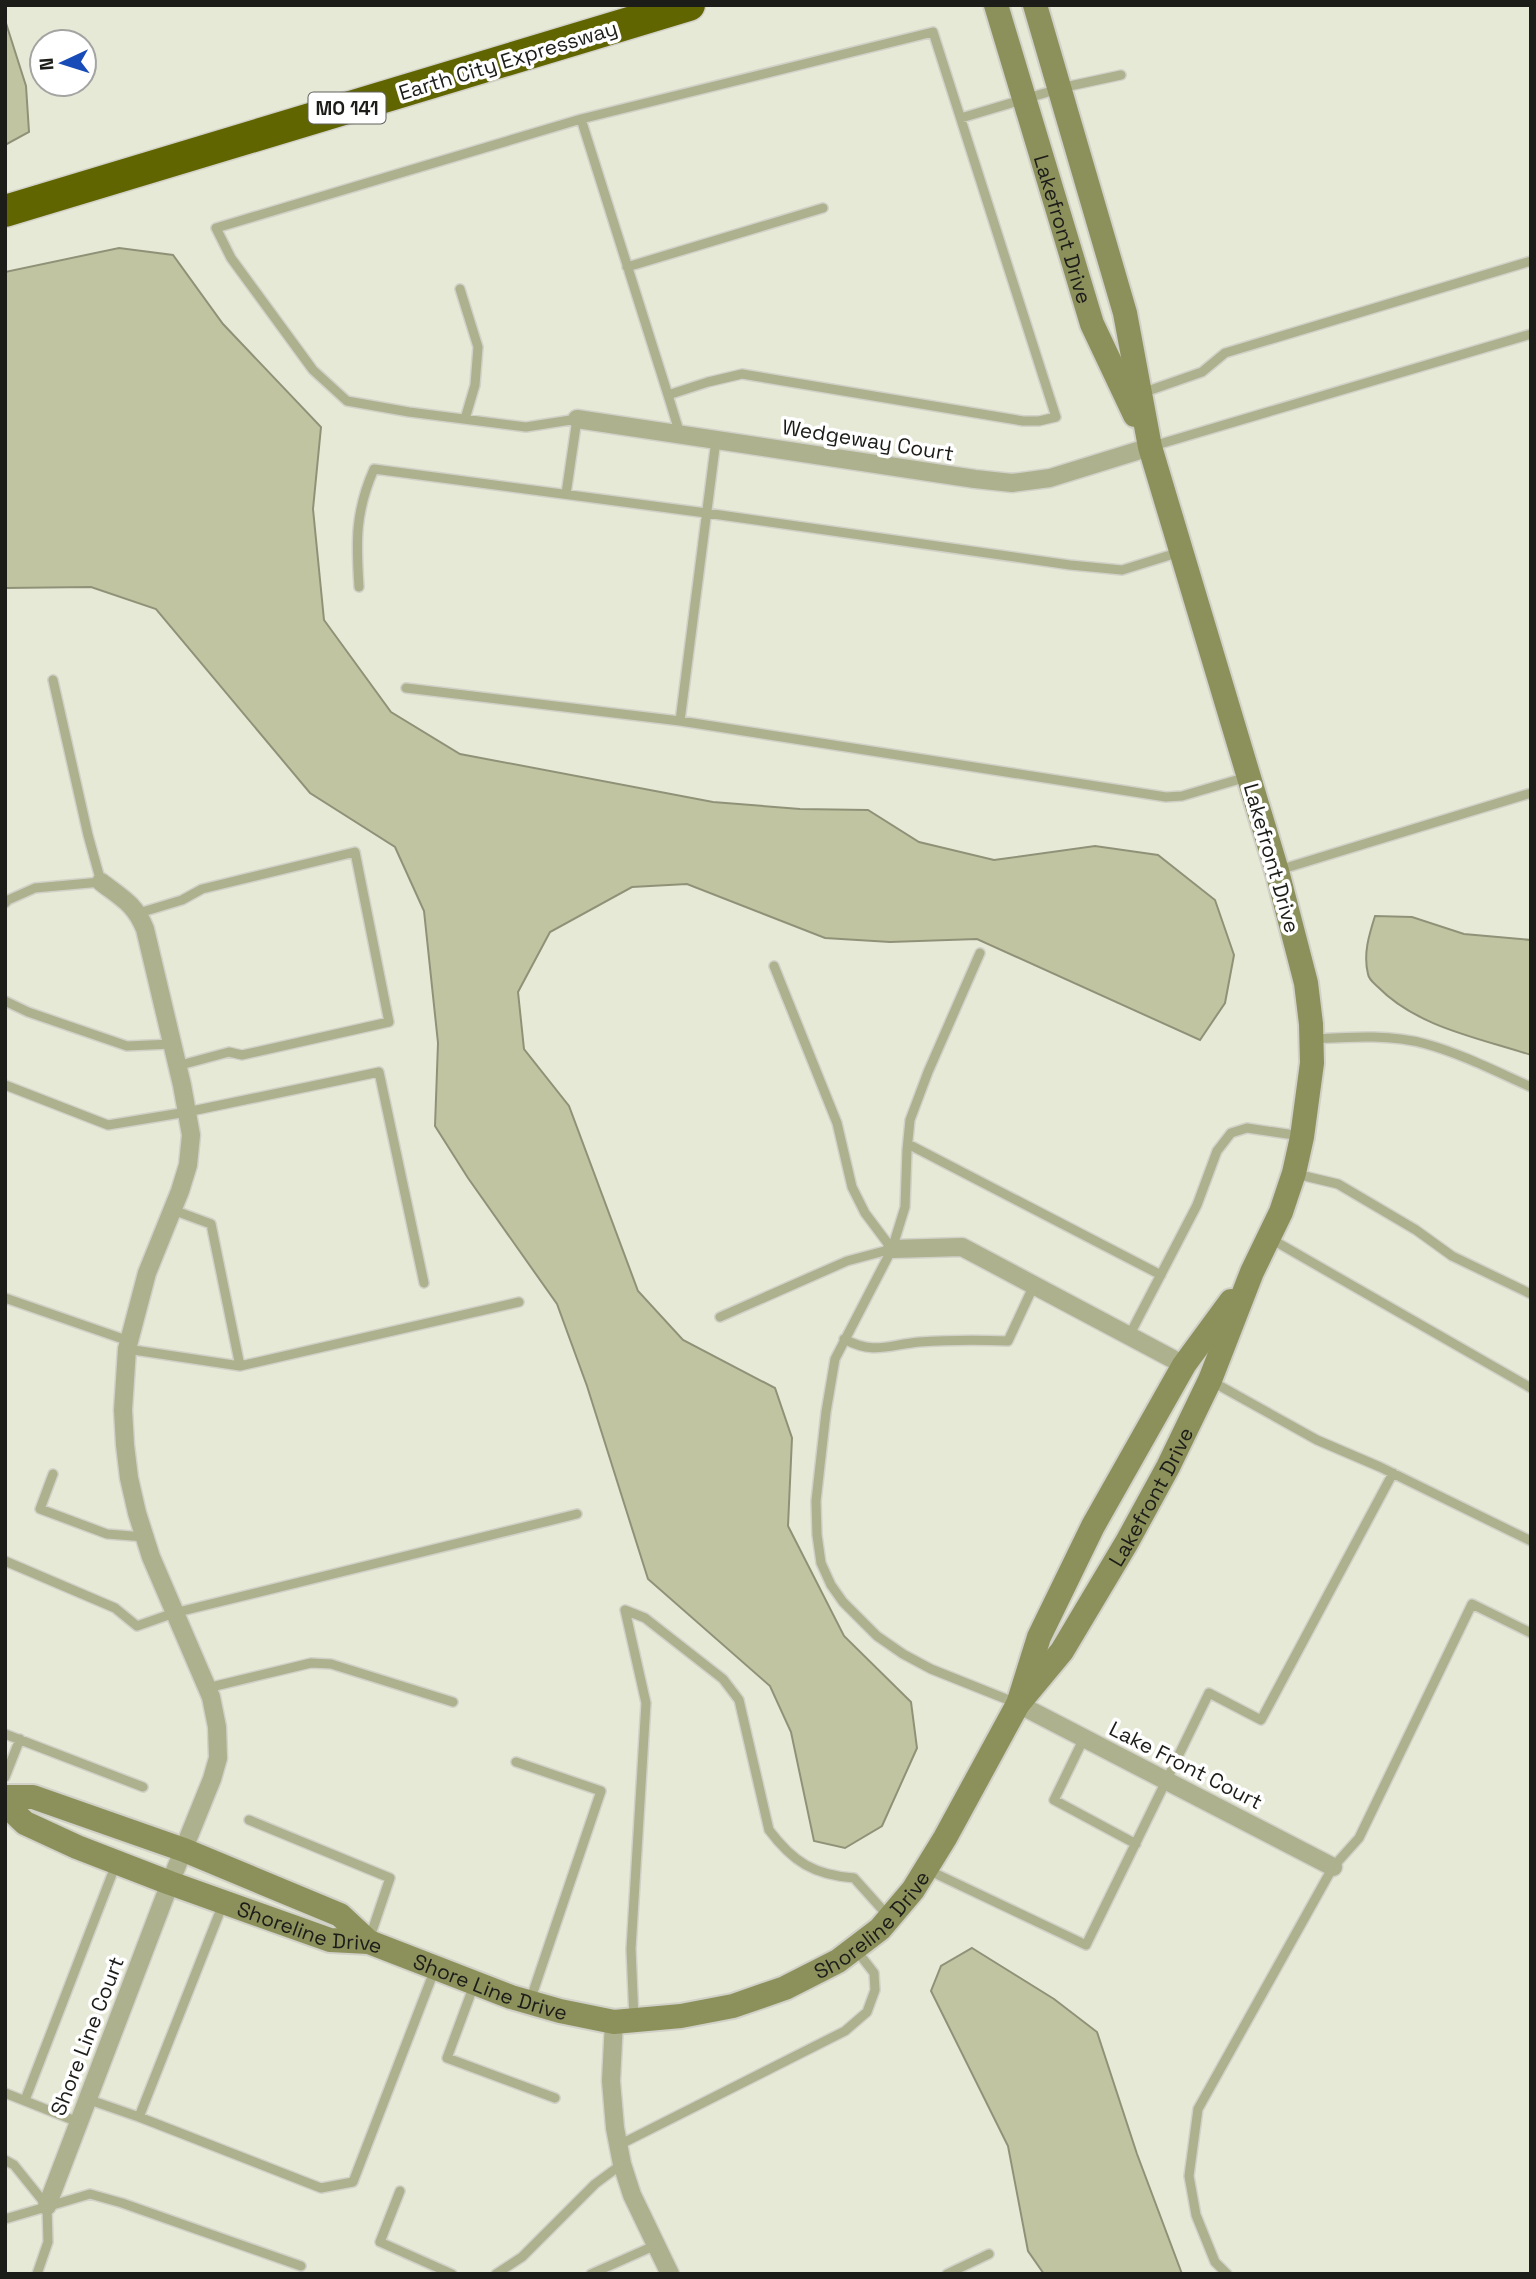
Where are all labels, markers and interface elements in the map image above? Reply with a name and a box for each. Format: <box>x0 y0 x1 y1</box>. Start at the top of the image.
street label: Earth City Expressway <box>395 14 621 106</box>
north arrow <box>28 28 98 98</box>
text: N <box>34 57 59 71</box>
road number: MO 141 <box>308 92 386 124</box>
street label: Lakefront Drive <box>1028 151 1099 307</box>
street label: Wedgeway Court <box>780 413 956 467</box>
street label: Lakefront Drive <box>1238 780 1306 936</box>
street label: Lakefront Drive <box>1102 1423 1199 1571</box>
street label: Lake Front Court <box>1105 1715 1267 1815</box>
street label: Shoreline Drive <box>809 1865 935 1985</box>
street label: Shoreline Drive <box>234 1895 387 1959</box>
street label: Shore Line Drive <box>409 1947 570 2026</box>
street label: Shore Line Court <box>44 1953 130 2119</box>

